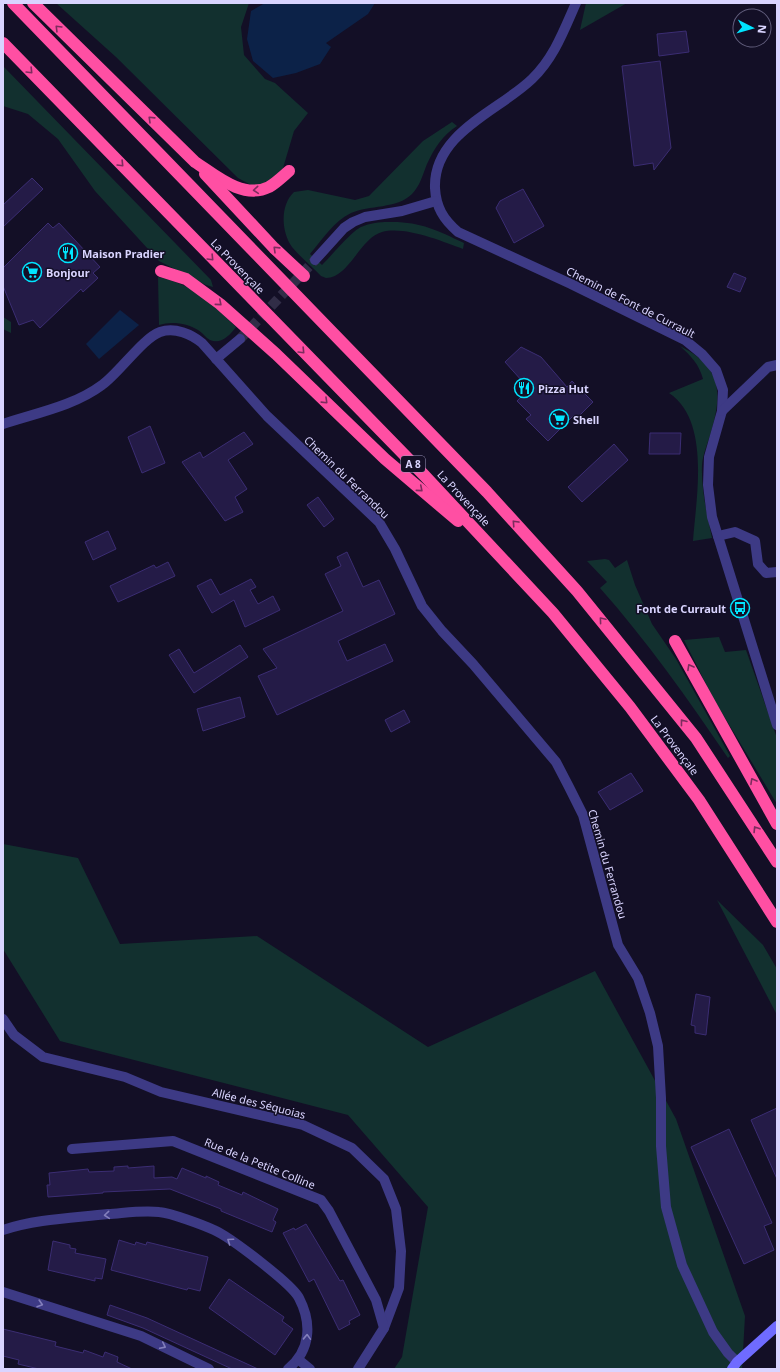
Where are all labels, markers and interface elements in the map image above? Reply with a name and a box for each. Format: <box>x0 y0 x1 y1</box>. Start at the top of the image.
north arrow <box>732 8 772 48</box>
text: N <box>755 24 770 34</box>
one-way arrow <box>55 25 63 33</box>
one-way arrow <box>25 66 33 74</box>
one-way arrow <box>148 116 156 124</box>
one-way arrow <box>116 159 124 167</box>
one-way arrow <box>253 185 259 194</box>
street label: La Provençale <box>208 235 268 297</box>
restaurant icon: Maison Pradier <box>57 242 79 264</box>
place label: Maison Pradier <box>82 246 165 261</box>
one-way arrow <box>273 247 281 254</box>
one-way arrow <box>206 253 214 261</box>
supermarket icon: Bonjour <box>21 261 43 283</box>
street label: Chemin de Font de Currault <box>564 263 698 341</box>
place label: Bonjour <box>46 265 90 280</box>
one-way arrow <box>214 298 222 305</box>
one-way arrow <box>297 346 305 354</box>
restaurant icon: Pizza Hut <box>513 377 535 399</box>
place label: Pizza Hut <box>538 381 589 396</box>
one-way arrow <box>320 396 327 403</box>
supermarket icon: Shell <box>548 408 570 430</box>
place label: Shell <box>573 412 599 427</box>
street label: Chemin du Ferrandou <box>301 432 393 522</box>
road number: A 8 <box>401 456 425 472</box>
street label: La Provençale <box>434 467 494 529</box>
one-way arrow <box>416 484 423 491</box>
one-way arrow <box>513 521 520 528</box>
bus stop icon: Font de Currault <box>729 597 751 619</box>
place label: Font de Currault <box>636 601 726 616</box>
one-way arrow <box>599 618 606 625</box>
one-way arrow <box>687 664 695 671</box>
street label: La Provençale <box>648 712 702 778</box>
one-way arrow <box>681 719 688 726</box>
one-way arrow <box>750 778 757 785</box>
street label: Chemin du Ferrandou <box>585 808 631 920</box>
one-way arrow <box>754 826 761 833</box>
street label: Allée des Séquoias <box>211 1084 307 1122</box>
street label: Rue de la Petite Colline <box>202 1134 318 1192</box>
one-way arrow <box>104 1210 110 1219</box>
one-way arrow <box>228 1239 235 1246</box>
one-way arrow <box>37 1299 44 1308</box>
one-way arrow <box>303 1334 311 1340</box>
one-way arrow <box>159 1341 166 1349</box>

